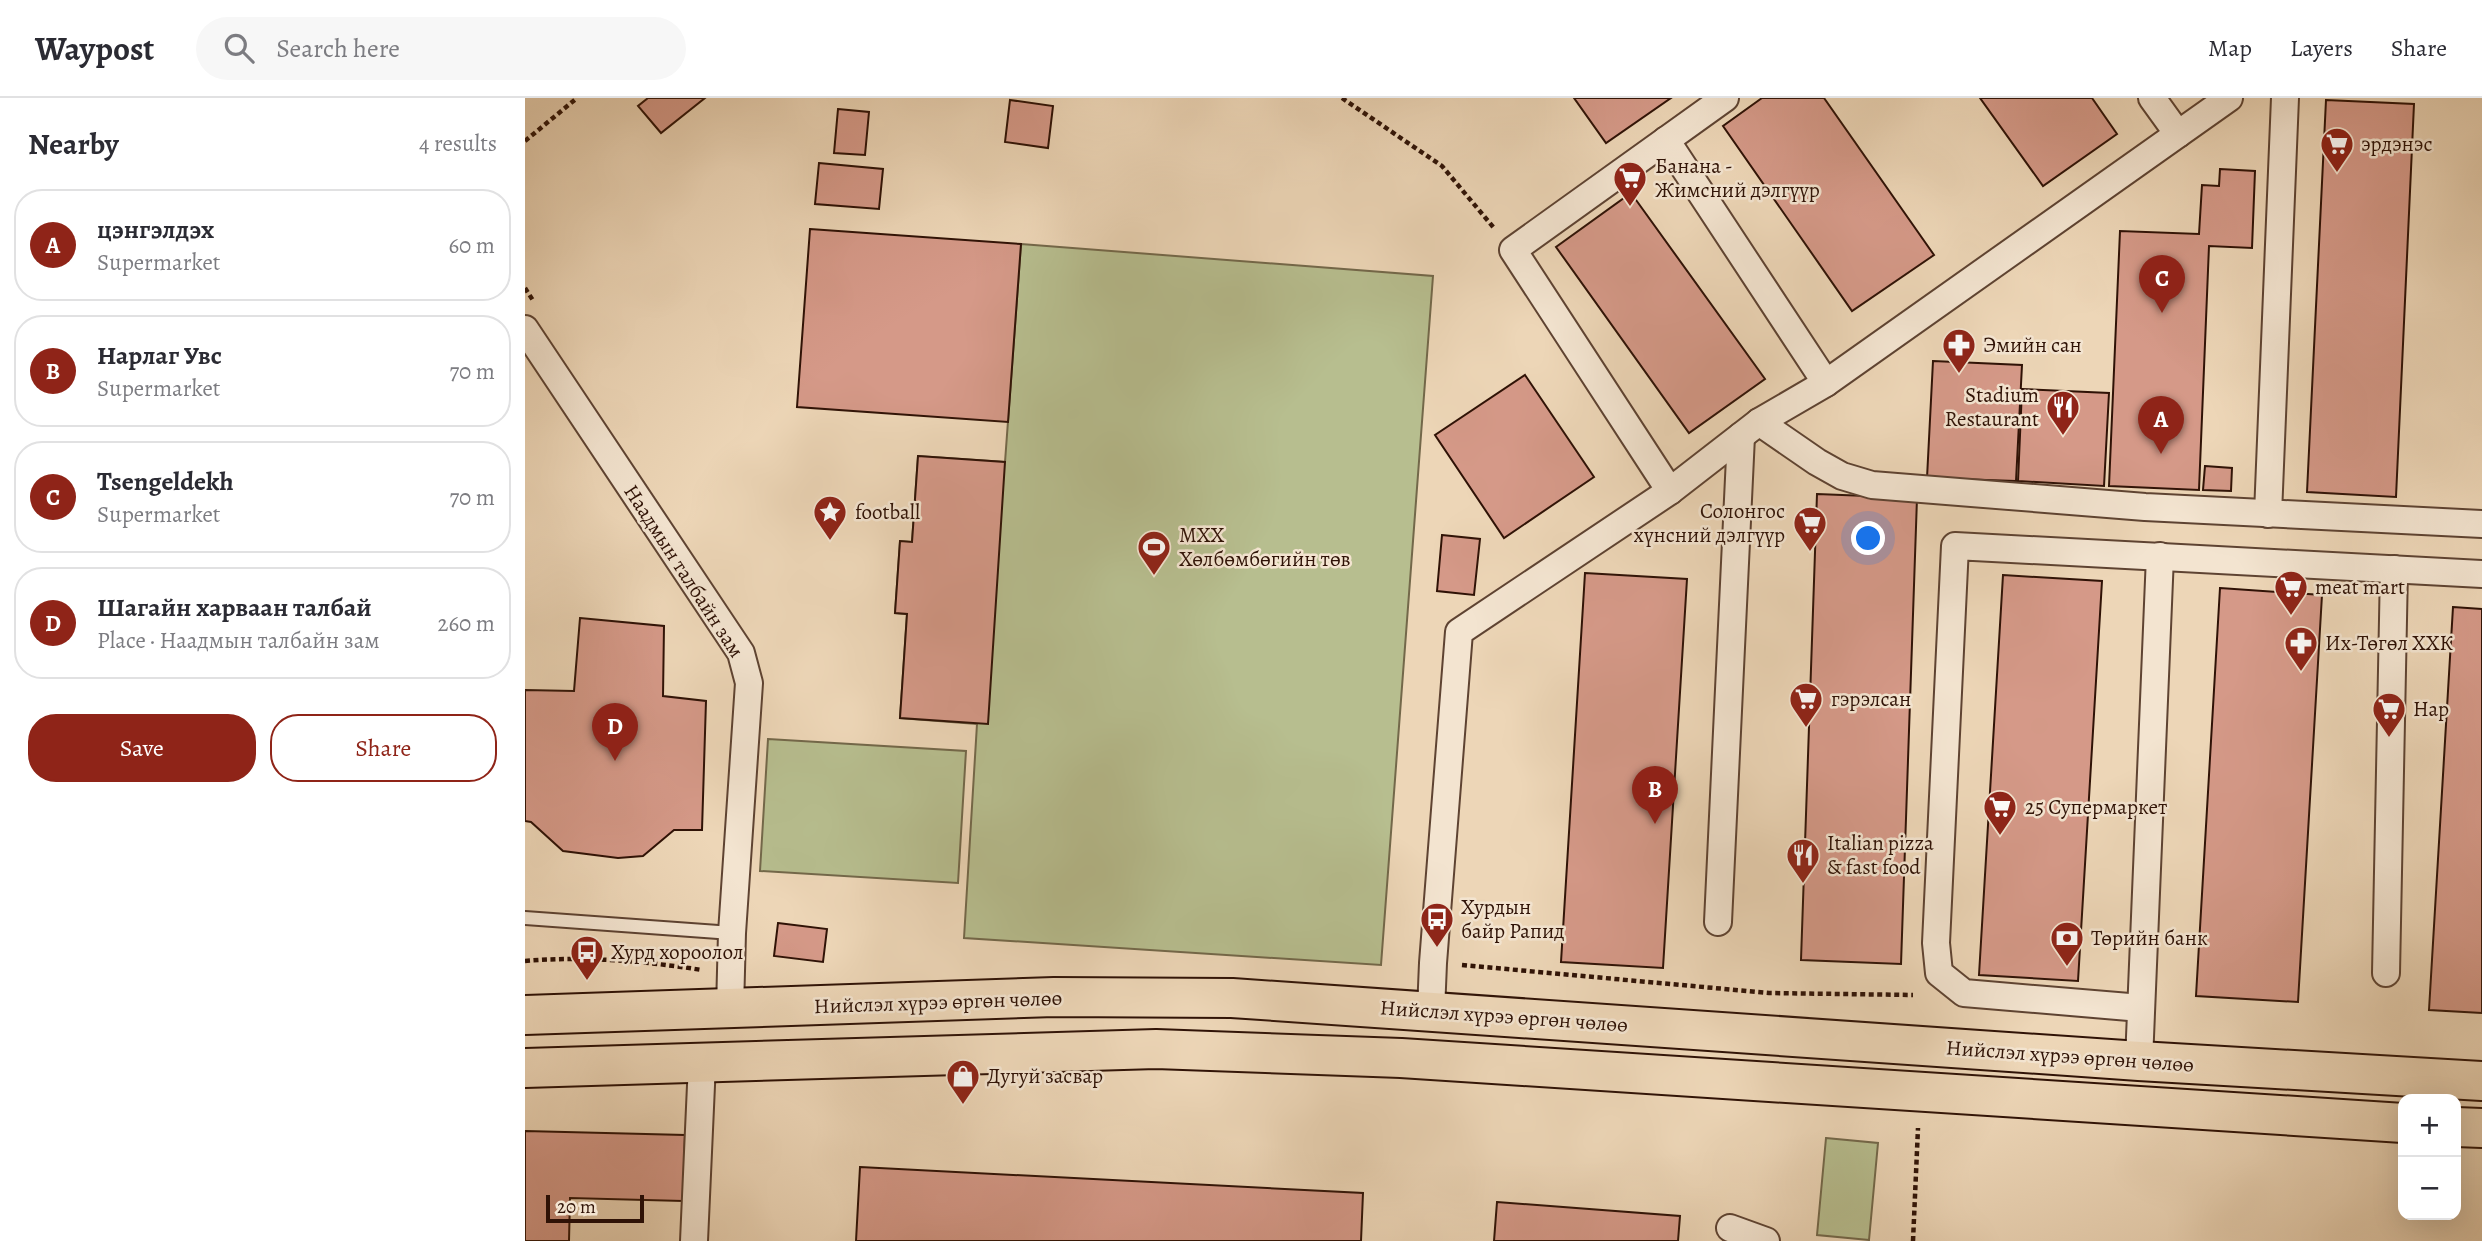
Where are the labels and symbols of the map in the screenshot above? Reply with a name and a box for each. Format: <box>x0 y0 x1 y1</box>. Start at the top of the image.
supermarket icon: эрдэнэс <box>2318 125 2356 174</box>
place label: эрдэнэс <box>2361 130 2433 158</box>
place label: Банана - Жимсний дэлгүүр <box>1655 152 1820 204</box>
supermarket icon: Банана - Жимсний дэлгүүр <box>1611 159 1649 208</box>
pin: C <box>2139 255 2185 313</box>
pharmacy icon: Эмийн сан <box>1940 326 1978 375</box>
place label: Эмийн сан <box>1983 331 2082 359</box>
place label: Stadium Restaurant <box>1945 381 2039 433</box>
restaurant icon: Stadium Restaurant <box>2044 388 2082 437</box>
pin: A <box>2138 396 2184 454</box>
street label: Наадмын талбайн зам <box>617 479 751 663</box>
place icon: football <box>811 493 849 542</box>
place label: Солонгос хүнсний дэлгүүр <box>1634 497 1785 549</box>
place label: football <box>855 498 920 526</box>
supermarket icon: Солонгос хүнсний дэлгүүр <box>1791 504 1829 553</box>
place label: МХХ Хөлбөмбөгийн төв <box>1179 521 1351 573</box>
your location <box>1851 521 1885 555</box>
sports icon: МХХ Хөлбөмбөгийн төв <box>1135 528 1173 577</box>
supermarket icon: meat mart <box>2272 568 2310 617</box>
place label: meat mart <box>2315 573 2405 601</box>
pharmacy icon: Их-Төгөл ХХК <box>2282 624 2320 673</box>
place label: Их-Төгөл ХХК <box>2325 629 2454 657</box>
supermarket icon: гэрэлсан <box>1787 680 1825 729</box>
place label: гэрэлсан <box>1831 685 1911 713</box>
supermarket icon: Нар <box>2370 690 2408 739</box>
place label: Нар <box>2413 695 2449 723</box>
pin: D <box>592 703 638 761</box>
pin: B <box>1632 766 1678 824</box>
supermarket icon: 25 Супермаркет <box>1981 788 2019 837</box>
place label: 25 Супермаркет <box>2025 793 2167 821</box>
place label: Italian pizza & fast food <box>1827 829 1934 881</box>
restaurant icon: Italian pizza & fast food <box>1784 836 1822 885</box>
place label: Хурдын байр Рапид <box>1461 893 1565 945</box>
bus stop icon: Хурдын байр Рапид <box>1418 900 1456 949</box>
bank icon: Төрийн банк <box>2048 919 2086 968</box>
place label: Төрийн банк <box>2091 924 2208 952</box>
bus stop icon: Хурд хороолол <box>568 933 606 982</box>
place label: Хурд хороолол <box>611 938 744 966</box>
street label: Нийслэл хүрээ өргөн чөлөө <box>813 984 1063 1020</box>
street label: Нийслэл хүрээ өргөн чөлөө <box>1379 993 1629 1039</box>
street label: Нийслэл хүрээ өргөн чөлөө <box>1945 1033 2195 1079</box>
shop icon: Дугуй засвар <box>944 1057 982 1106</box>
place label: Дугуй засвар <box>987 1062 1103 1090</box>
scale bar <box>546 1192 644 1224</box>

